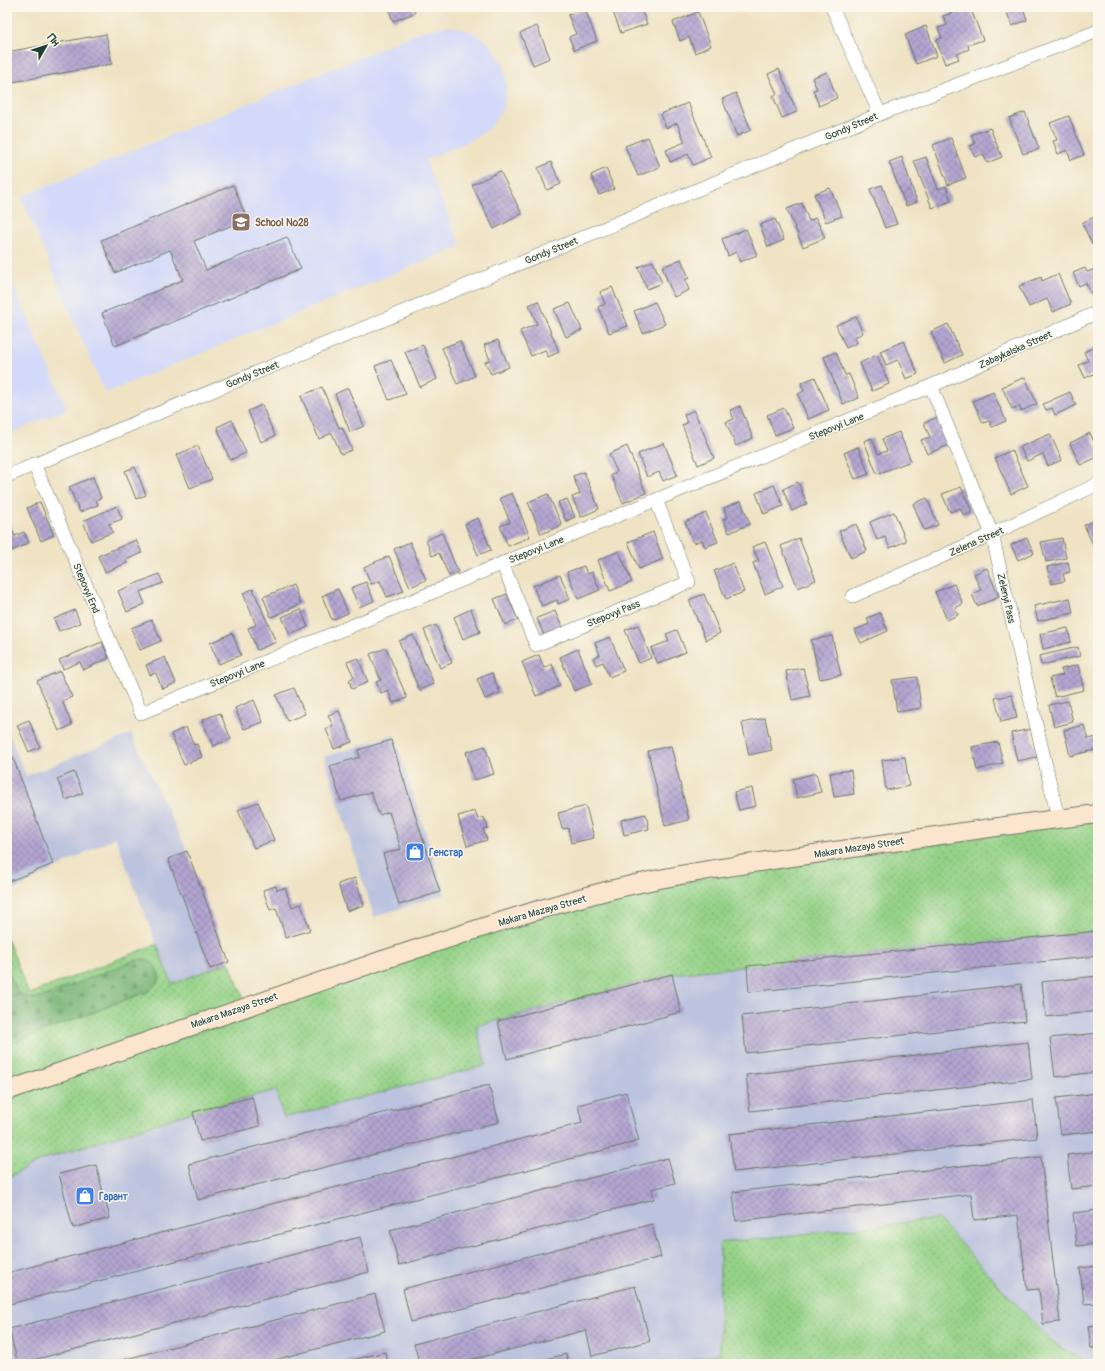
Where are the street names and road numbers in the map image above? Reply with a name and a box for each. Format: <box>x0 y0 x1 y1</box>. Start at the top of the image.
street label: Gondy Street <box>823 110 880 143</box>
street label: Gondy Street <box>523 235 580 267</box>
street label: Zabaykalska Street <box>977 328 1055 371</box>
street label: Gondy Street <box>224 359 281 391</box>
street label: Stepovyi Lane <box>807 410 866 443</box>
street label: Zelena Street <box>947 524 1006 559</box>
street label: Stepovyi Lane <box>507 533 566 566</box>
street label: Stepovyi End <box>70 561 102 615</box>
street label: Zelenyi Pass <box>994 572 1018 625</box>
street label: Stepovyi Pass <box>585 598 642 630</box>
street label: Stepovyi Lane <box>208 657 267 690</box>
street label: Makara Mazaya Street <box>813 835 906 861</box>
street label: Makara Mazaya Street <box>497 892 589 929</box>
street label: Makara Mazaya Street <box>189 990 280 1031</box>

